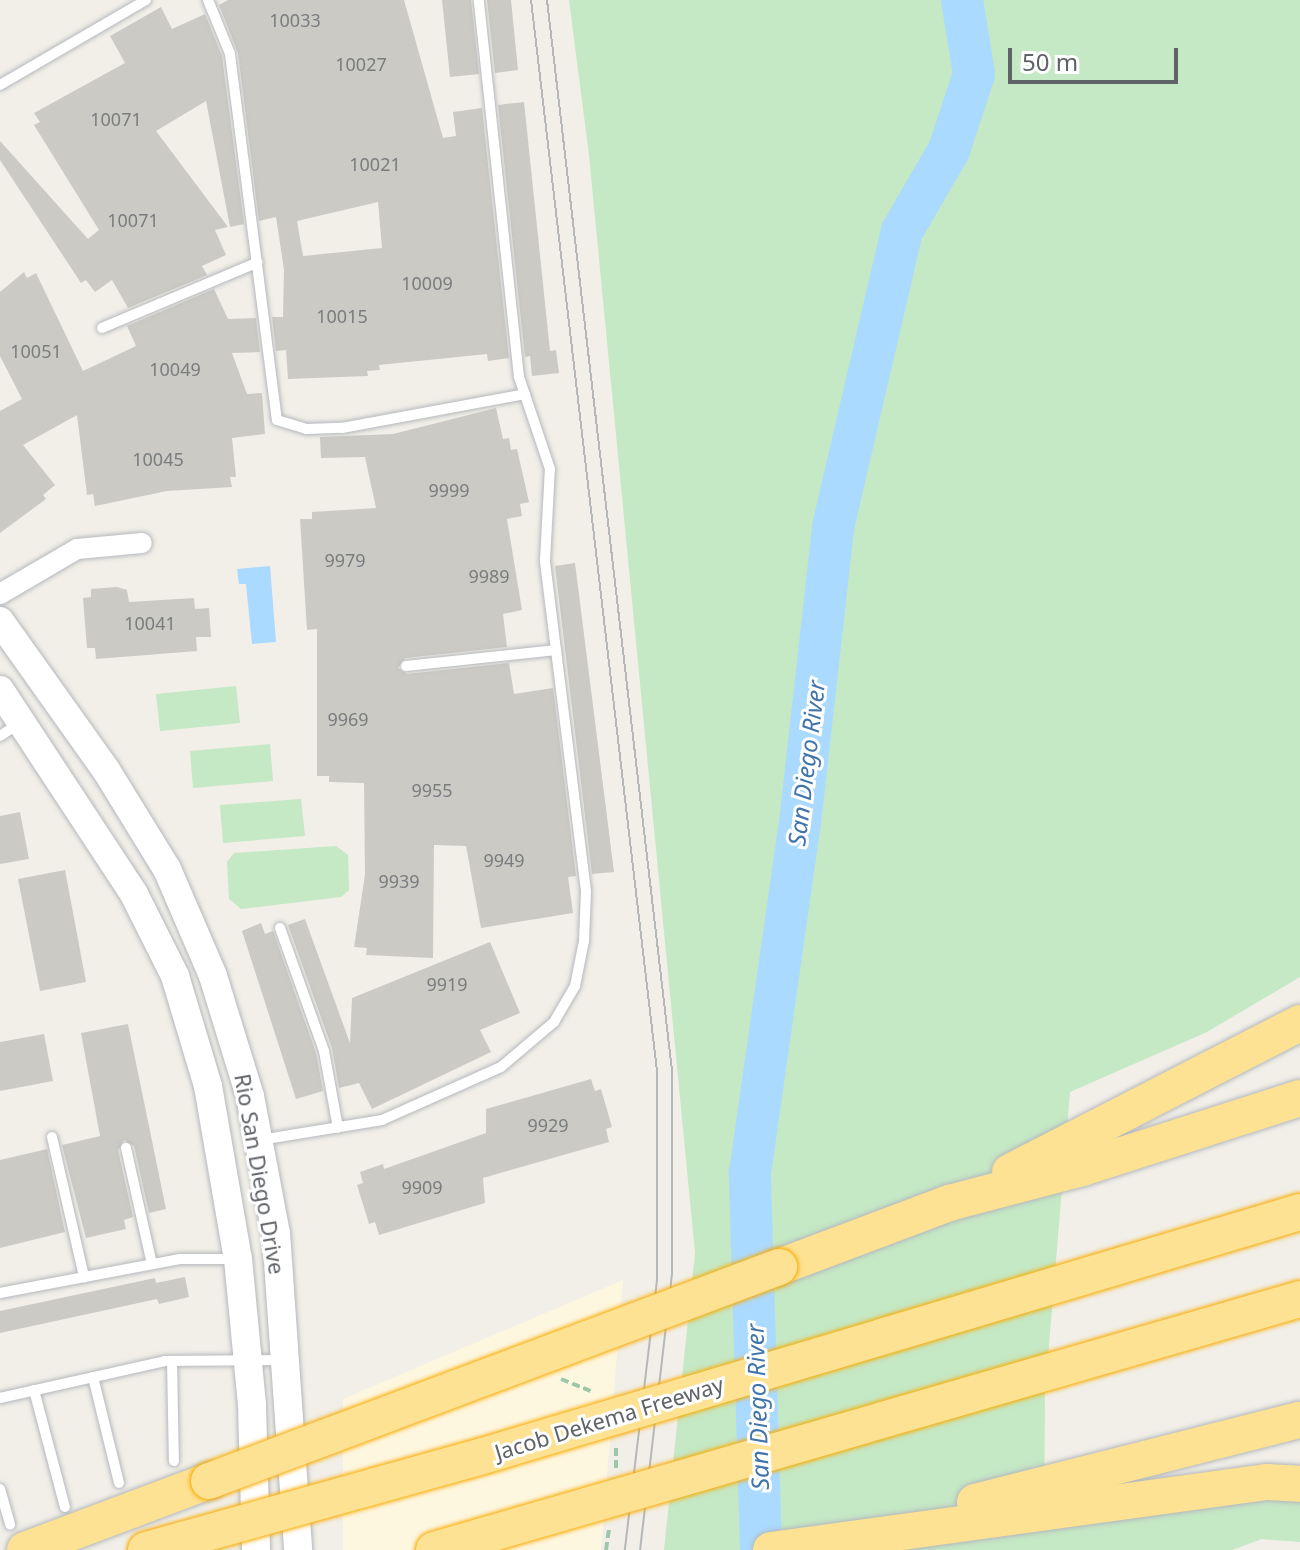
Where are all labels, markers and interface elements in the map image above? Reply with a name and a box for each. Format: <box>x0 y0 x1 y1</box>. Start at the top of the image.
house number: 10033 <box>269 9 321 31</box>
scale bar <box>1012 32 1182 82</box>
text: 50 m <box>1022 45 1078 78</box>
house number: 10027 <box>335 53 387 75</box>
house number: 10071 <box>90 108 142 130</box>
house number: 10021 <box>349 153 401 175</box>
house number: 10071 <box>107 209 159 231</box>
house number: 10009 <box>401 272 453 294</box>
house number: 10015 <box>316 305 368 327</box>
house number: 10051 <box>10 340 62 362</box>
house number: 10049 <box>149 358 201 380</box>
house number: 10045 <box>132 448 184 470</box>
house number: 9999 <box>428 479 470 501</box>
house number: 9979 <box>324 549 366 571</box>
house number: 9989 <box>468 565 510 587</box>
house number: 10041 <box>124 612 176 634</box>
water label: San Diego River <box>782 679 830 847</box>
house number: 9969 <box>327 708 369 730</box>
house number: 9955 <box>411 779 453 801</box>
house number: 9949 <box>483 849 525 871</box>
house number: 9939 <box>378 870 420 892</box>
house number: 9919 <box>426 973 468 995</box>
street label: Rio San Diego Drive <box>229 1072 291 1276</box>
house number: 9929 <box>527 1114 569 1136</box>
house number: 9909 <box>401 1176 443 1198</box>
water label: San Diego River <box>740 1323 774 1491</box>
street label: Jacob Dekema Freeway <box>491 1371 727 1465</box>

